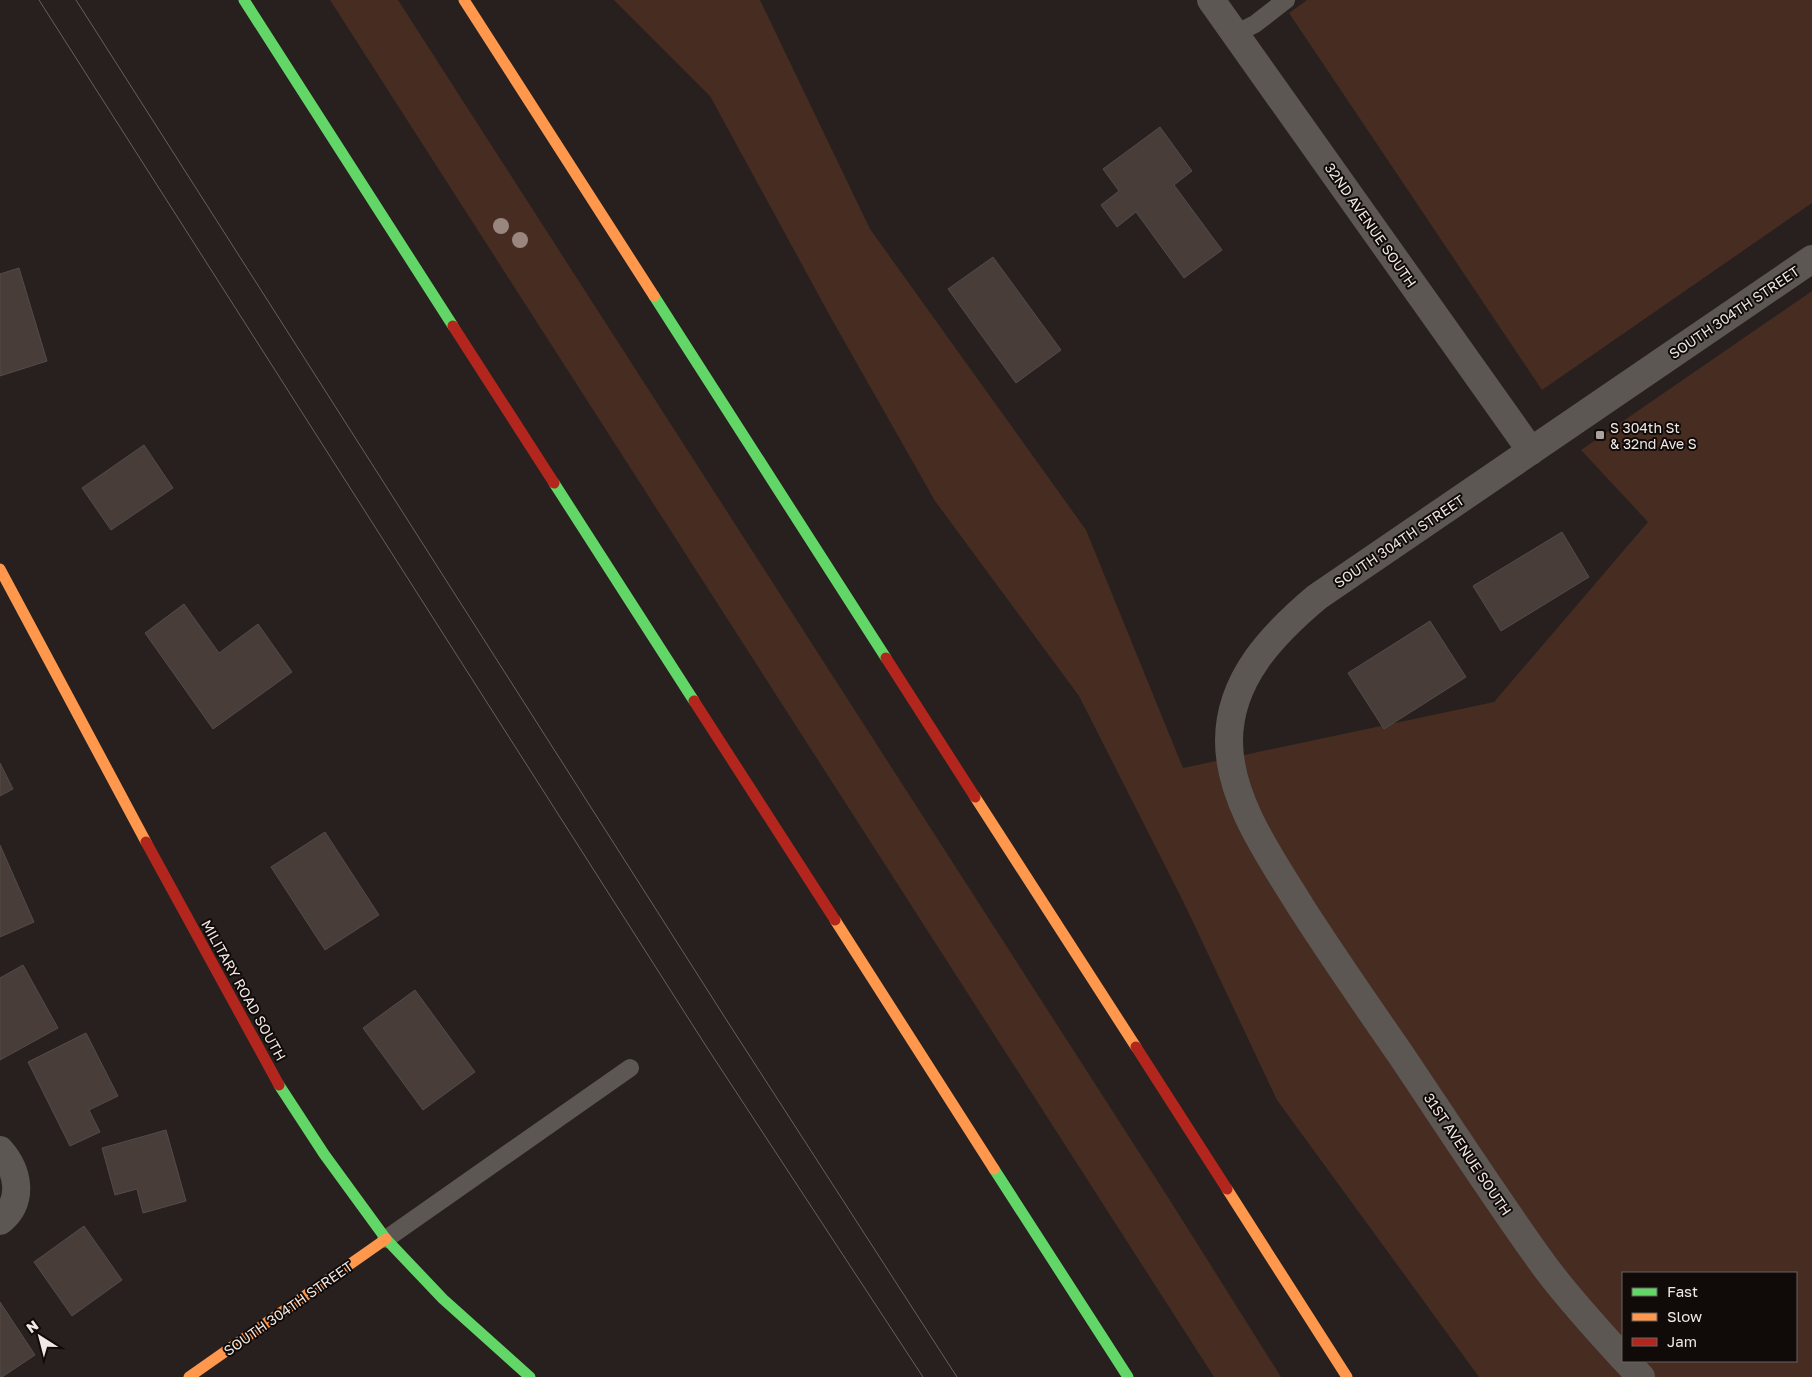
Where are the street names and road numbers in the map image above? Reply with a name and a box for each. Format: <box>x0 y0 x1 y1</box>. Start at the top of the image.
street label: 32ND AVENUE SOUTH <box>1322 159 1420 291</box>
street label: SOUTH 304TH STREET <box>1666 262 1803 362</box>
street label: SOUTH 304TH STREET <box>1331 491 1468 591</box>
street label: MILITARY ROAD SOUTH <box>198 917 290 1063</box>
street label: 31ST AVENUE SOUTH <box>1421 1090 1515 1218</box>
street label: SOUTH 304TH STREET <box>220 1257 356 1359</box>

